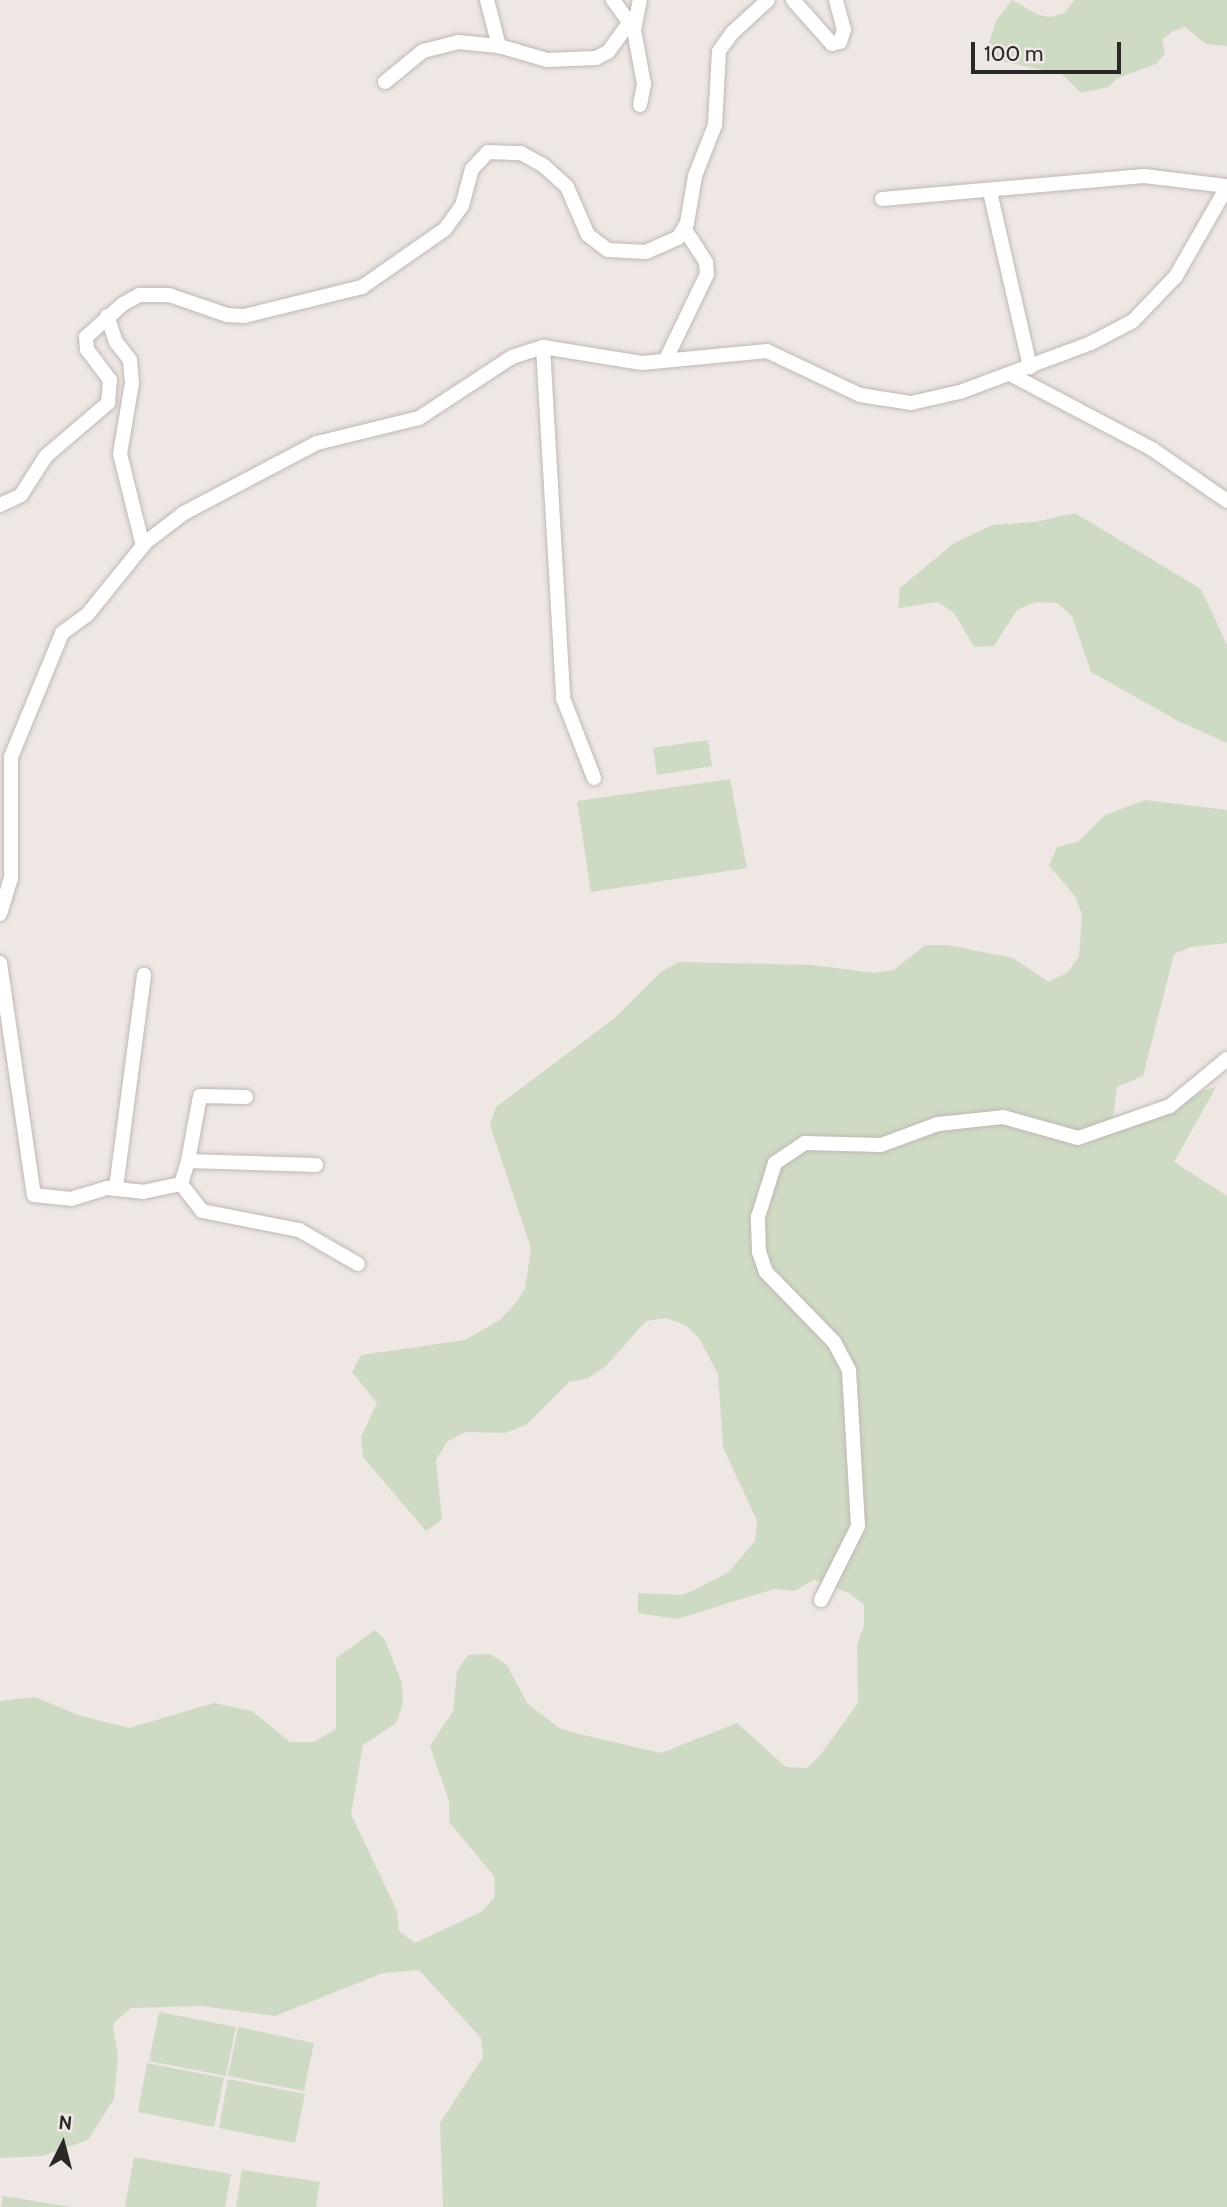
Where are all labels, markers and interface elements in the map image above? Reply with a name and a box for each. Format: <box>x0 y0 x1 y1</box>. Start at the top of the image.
scale bar <box>975 28 1126 72</box>
text: 100 m <box>984 41 1043 66</box>
north arrow <box>28 2109 98 2179</box>
text: N <box>57 2110 73 2135</box>

